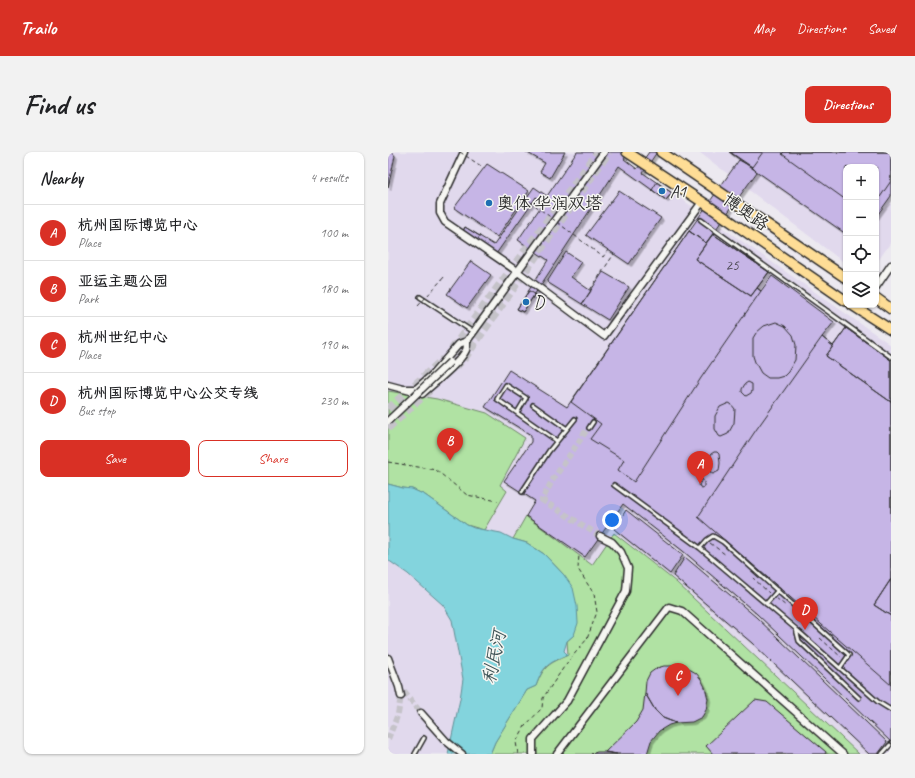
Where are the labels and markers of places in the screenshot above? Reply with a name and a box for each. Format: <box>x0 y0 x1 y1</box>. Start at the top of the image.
place label: A1 <box>670 181 688 202</box>
marker: A1 <box>657 186 667 196</box>
place label: 奥体·华润双塔 <box>497 193 602 214</box>
marker: 奥体·华润双塔 <box>484 198 494 208</box>
place label: D <box>534 292 546 313</box>
marker: D <box>521 297 531 307</box>
pin: B <box>437 428 463 461</box>
pin: A <box>687 451 713 484</box>
pin: D <box>792 597 818 630</box>
pin: C <box>665 663 691 696</box>

